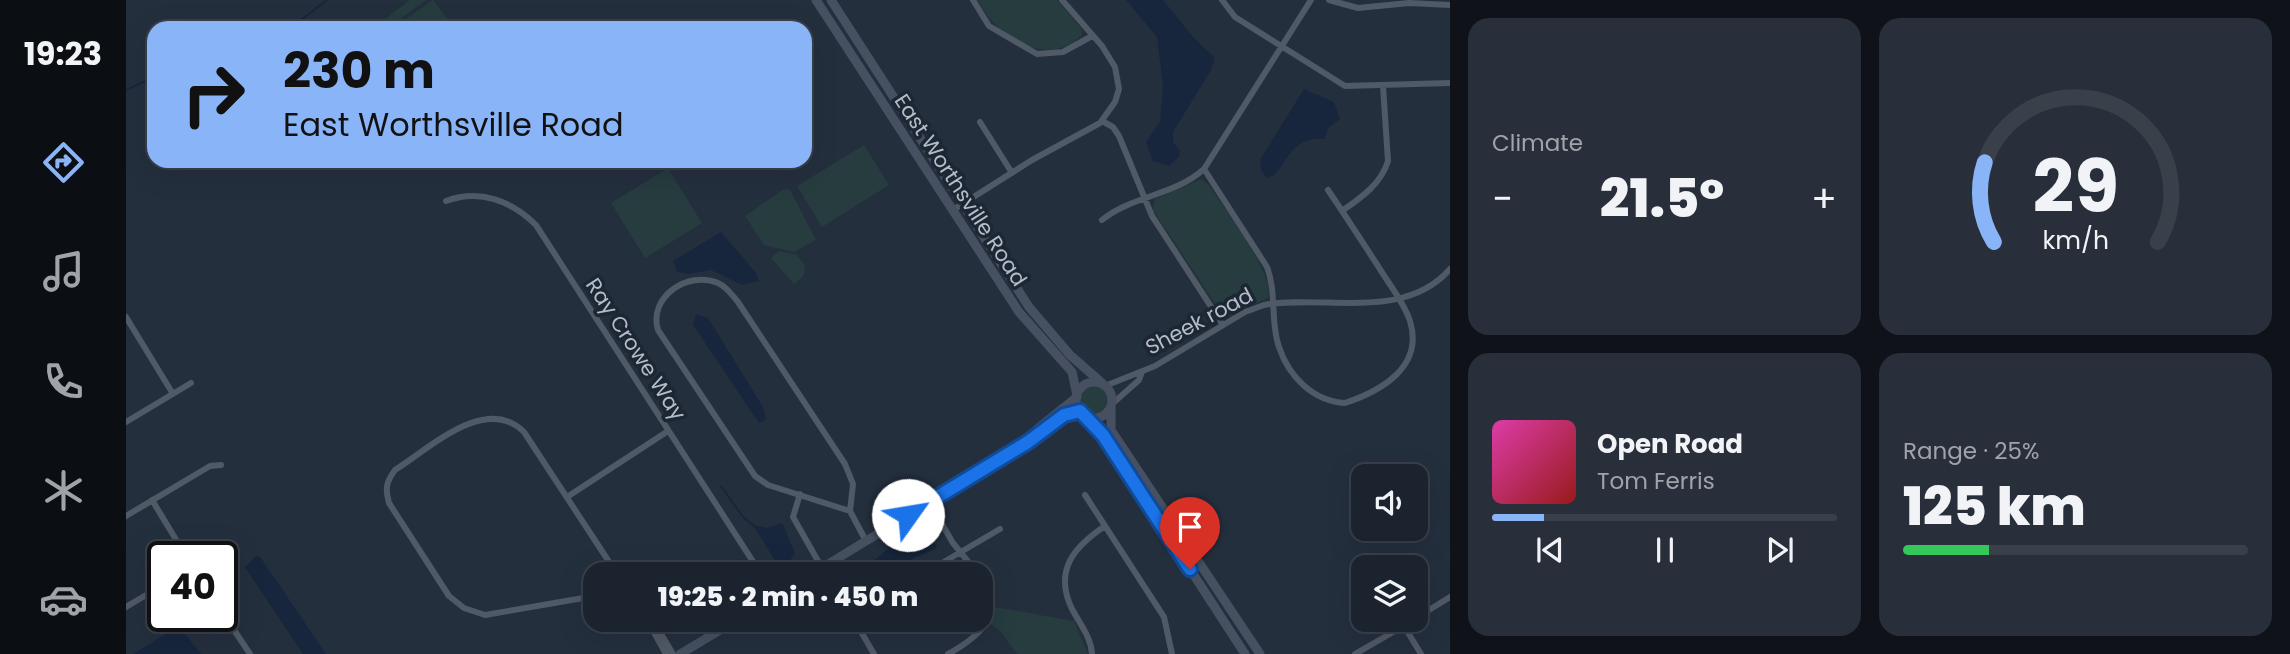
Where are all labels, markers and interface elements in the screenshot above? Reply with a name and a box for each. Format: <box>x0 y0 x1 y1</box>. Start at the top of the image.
text: 19:23 <box>24 31 102 76</box>
text: 230 m <box>283 37 435 105</box>
icon: right <box>168 49 259 140</box>
street label: East Worthsville Road <box>888 88 1034 292</box>
text: East Worthsville Road <box>283 102 624 147</box>
text: Climate <box>1492 127 1583 159</box>
text: 29 <box>2032 137 2119 238</box>
icon: directions <box>39 138 88 187</box>
text: 21.5° <box>1600 162 1724 235</box>
text: − <box>1492 172 1513 225</box>
text: + <box>1811 172 1837 225</box>
text: km/h <box>2042 223 2109 258</box>
icon: music <box>39 247 88 296</box>
street label: Ray Crowe Way <box>579 272 693 426</box>
street label: Sheek road <box>1140 281 1258 361</box>
icon: phone <box>39 357 88 406</box>
text: Open Road <box>1597 426 1743 462</box>
text: Range · 25% <box>1903 435 2039 467</box>
map controls <box>1351 464 1428 632</box>
button: sound <box>1351 464 1428 541</box>
text: Tom Ferris <box>1597 465 1715 497</box>
icon: climate <box>39 466 88 515</box>
text: 125 km <box>1903 470 2086 543</box>
position arrow <box>871 478 945 552</box>
pin <box>1160 497 1220 569</box>
icon: arrive <box>1171 508 1209 546</box>
icon: previous <box>1531 531 1569 569</box>
icon: pause <box>1646 531 1684 569</box>
icon: next <box>1761 531 1799 569</box>
speed limit sign: 40 <box>147 541 238 632</box>
button: layers <box>1351 555 1428 632</box>
icon: car <box>39 575 88 624</box>
text: 19:25 · 2 min · 450 m <box>658 579 918 615</box>

